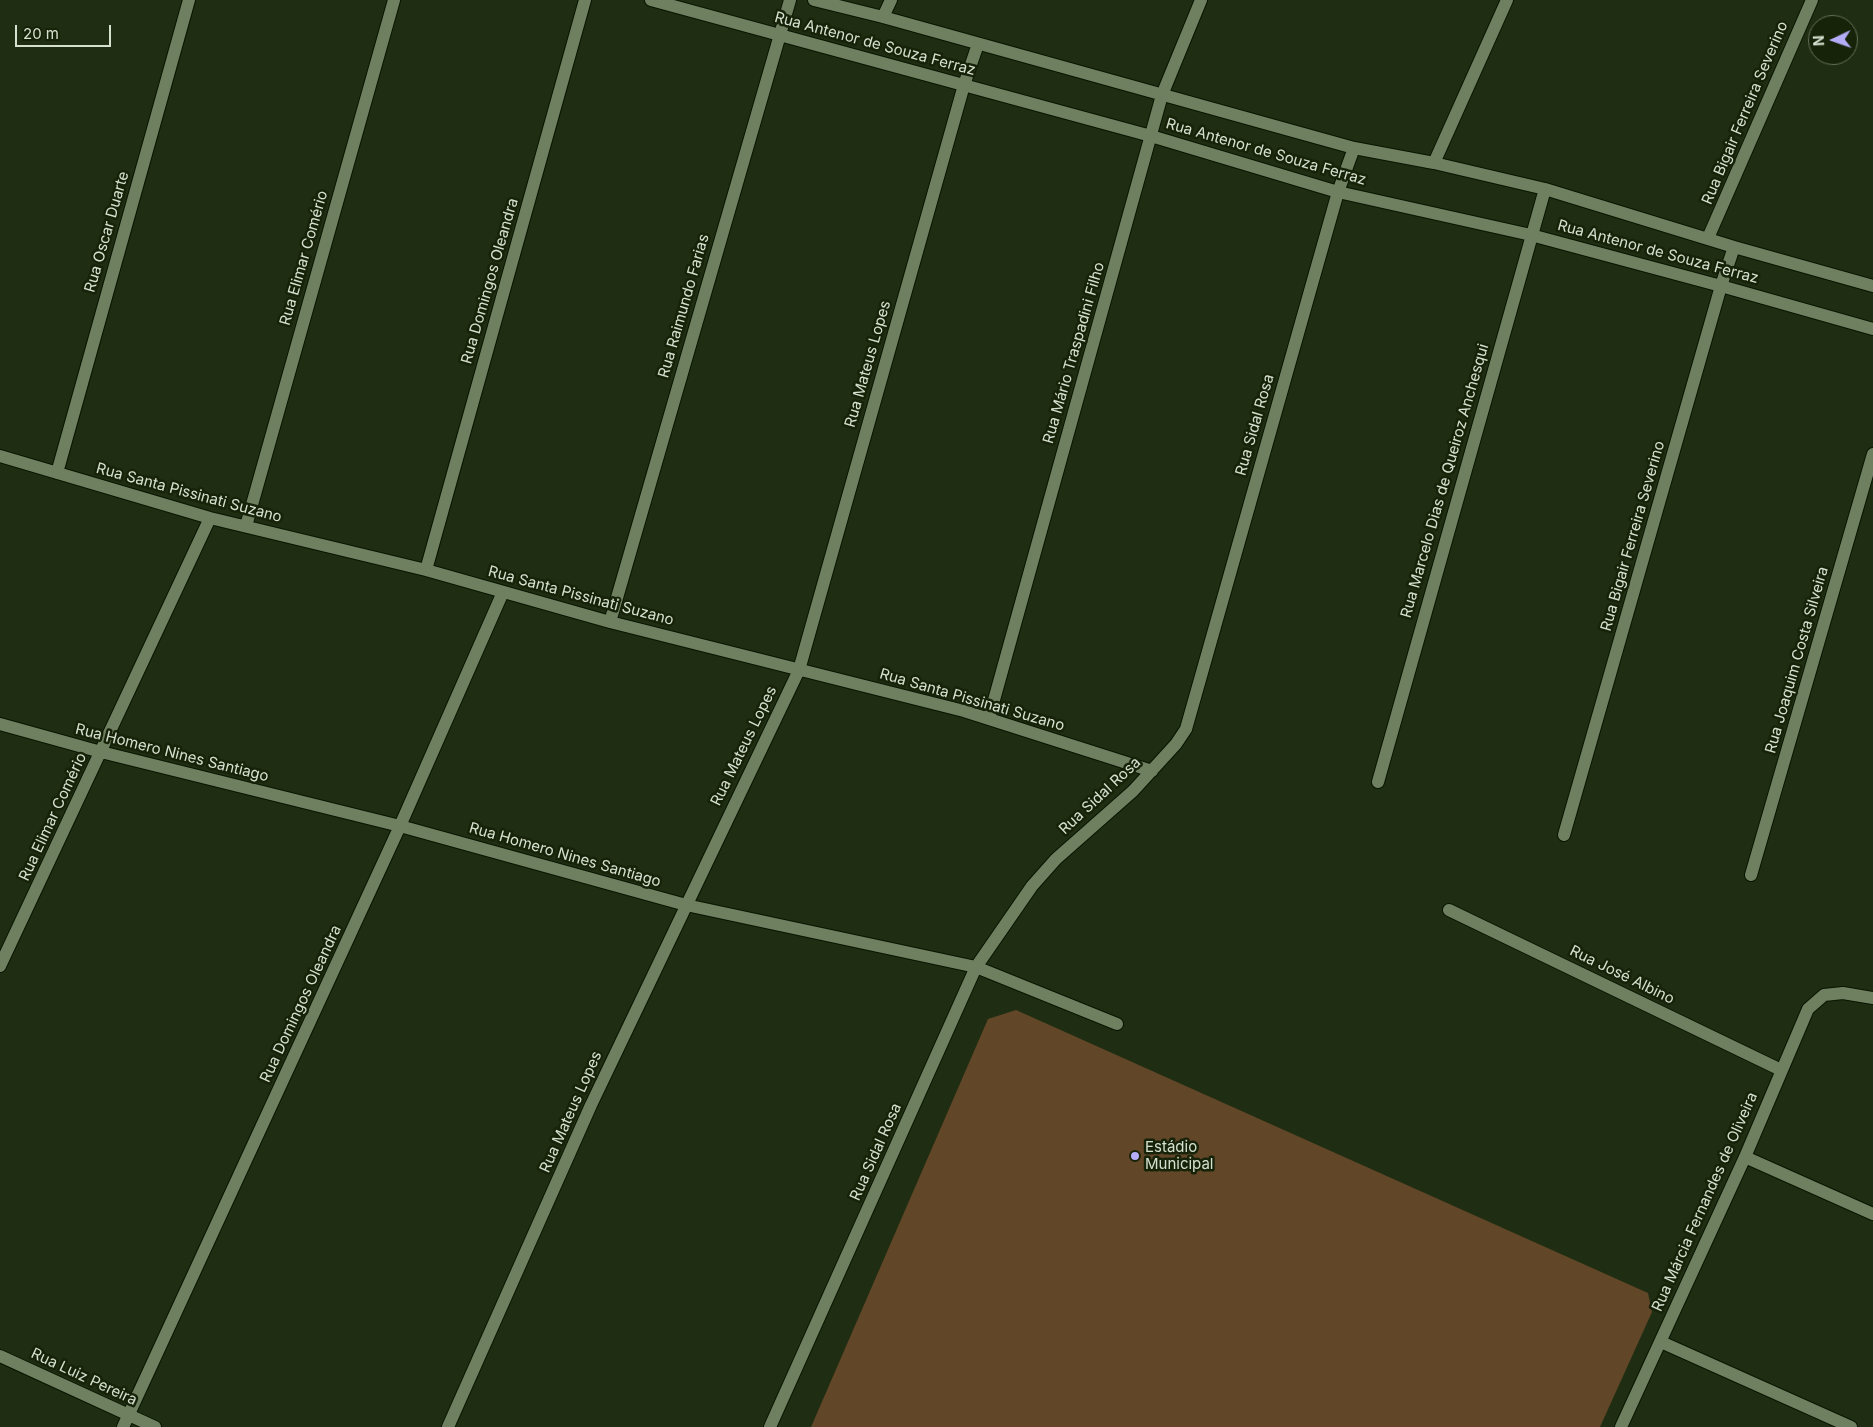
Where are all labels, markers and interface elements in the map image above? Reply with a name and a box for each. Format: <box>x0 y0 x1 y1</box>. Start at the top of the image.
street label: Rua Antenor de Souza Ferraz <box>773 8 977 80</box>
scale bar <box>18 15 114 47</box>
north arrow <box>1808 15 1858 65</box>
street label: Rua Bigair Ferreira Severino <box>1698 19 1792 207</box>
text: 20 m <box>23 24 59 43</box>
text: N <box>1810 35 1827 47</box>
street label: Rua Antenor de Souza Ferraz <box>1164 115 1368 189</box>
street label: Rua Oscar Duarte <box>81 169 133 295</box>
street label: Rua Elimar Comério <box>276 189 332 327</box>
street label: Rua Domingos Oleandra <box>458 196 522 366</box>
street label: Rua Antenor de Souza Ferraz <box>1556 216 1760 288</box>
street label: Rua Raimundo Farias <box>655 232 713 380</box>
street label: Rua Mário Traspadini Filho <box>1039 260 1109 446</box>
street label: Rua Mateus Lopes <box>841 299 895 429</box>
street label: Rua Marcelo Dias de Queiroz Anchesqui <box>1397 342 1493 620</box>
street label: Rua Sidal Rosa <box>1232 372 1278 478</box>
street label: Rua Bigair Ferreira Severino <box>1597 439 1669 633</box>
street label: Rua Santa Pissinati Suzano <box>94 460 284 526</box>
street label: Rua Santa Pissinati Suzano <box>486 563 676 629</box>
street label: Rua Joaquim Costa Silveira <box>1762 565 1832 755</box>
street label: Rua Santa Pissinati Suzano <box>877 665 1067 735</box>
street label: Rua Mateus Lopes <box>707 683 781 809</box>
street label: Rua Homero Nines Santiago <box>73 720 271 786</box>
street label: Rua Elimar Comério <box>15 750 91 884</box>
street label: Rua Sidal Rosa <box>1056 754 1144 838</box>
street label: Rua Homero Nines Santiago <box>467 819 663 891</box>
street label: Rua Domingos Oleandra <box>257 922 345 1086</box>
street label: Rua José Albino <box>1567 942 1677 1008</box>
street label: Rua Mateus Lopes <box>536 1049 606 1175</box>
street label: Rua Márcia Fernandes de Oliveira <box>1648 1090 1762 1314</box>
street label: Rua Sidal Rosa <box>846 1101 906 1203</box>
place label: Estádio Municipal <box>1145 1138 1214 1173</box>
marker: Estádio Municipal <box>1129 1150 1141 1162</box>
street label: Rua Luiz Pereira <box>28 1345 140 1409</box>

